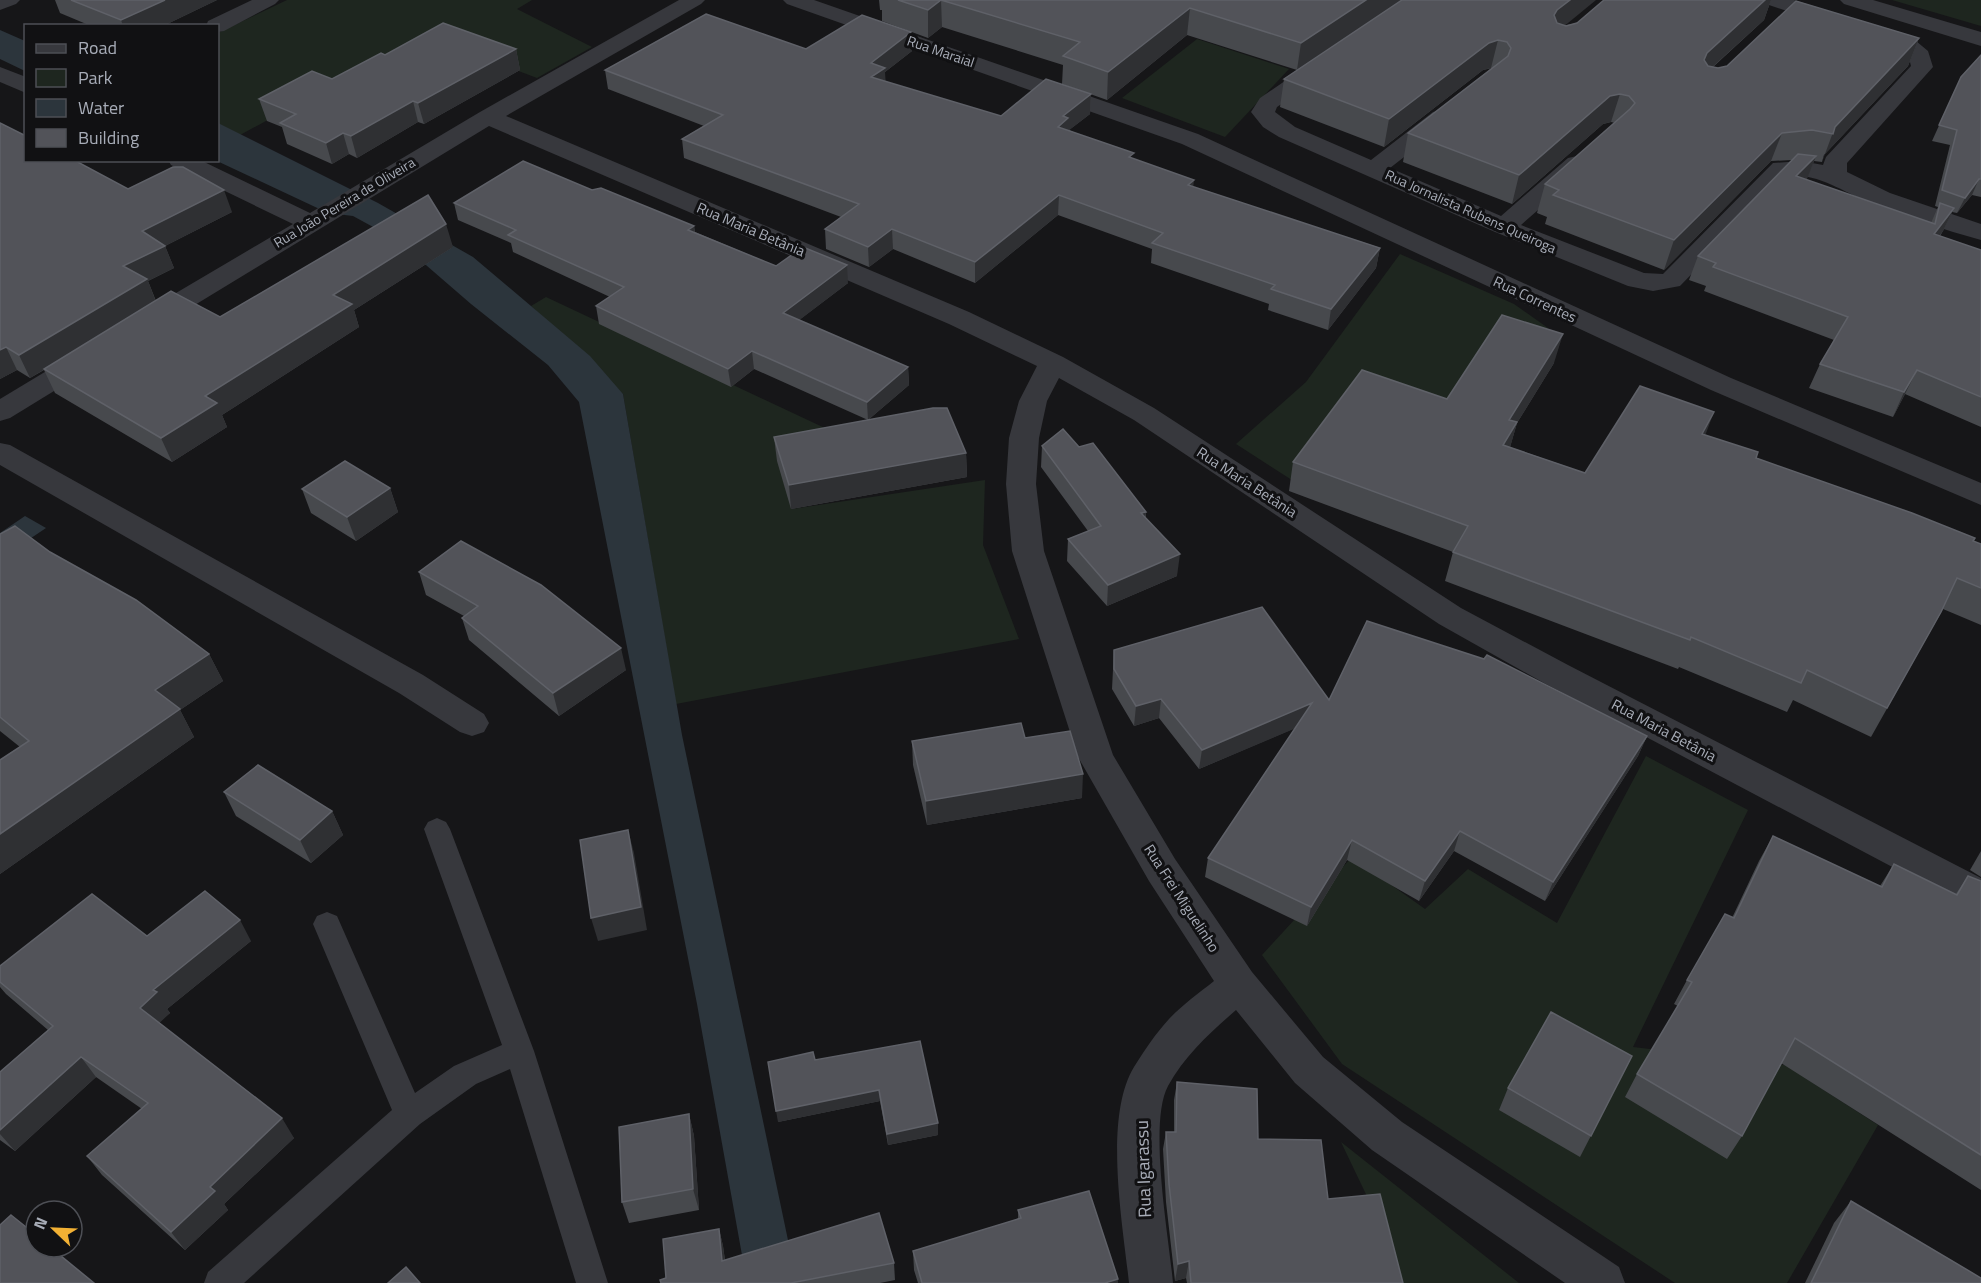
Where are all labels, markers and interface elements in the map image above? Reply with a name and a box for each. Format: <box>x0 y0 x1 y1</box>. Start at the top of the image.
legend <box>24 24 219 162</box>
street label: Rua Maraial <box>904 30 978 72</box>
text: Road <box>78 34 117 61</box>
text: Park <box>78 64 113 91</box>
text: Water <box>78 94 124 121</box>
text: Building <box>78 124 139 151</box>
street label: Rua João Pereira de Oliveira <box>269 151 419 253</box>
street label: Rua Jornalista Rubens Queiroga <box>1382 164 1560 258</box>
street label: Rua Maria Betânia <box>693 196 809 262</box>
street label: Rua Correntes <box>1490 270 1580 328</box>
street label: Rua Maria Betânia <box>1192 441 1302 523</box>
street label: Rua Maria Betânia <box>1607 693 1721 768</box>
street label: Rua Frei Miguelinho <box>1138 839 1226 957</box>
street label: Rua Igarassu <box>1128 1120 1158 1218</box>
north arrow <box>24 1199 84 1259</box>
text: N <box>27 1213 53 1233</box>

